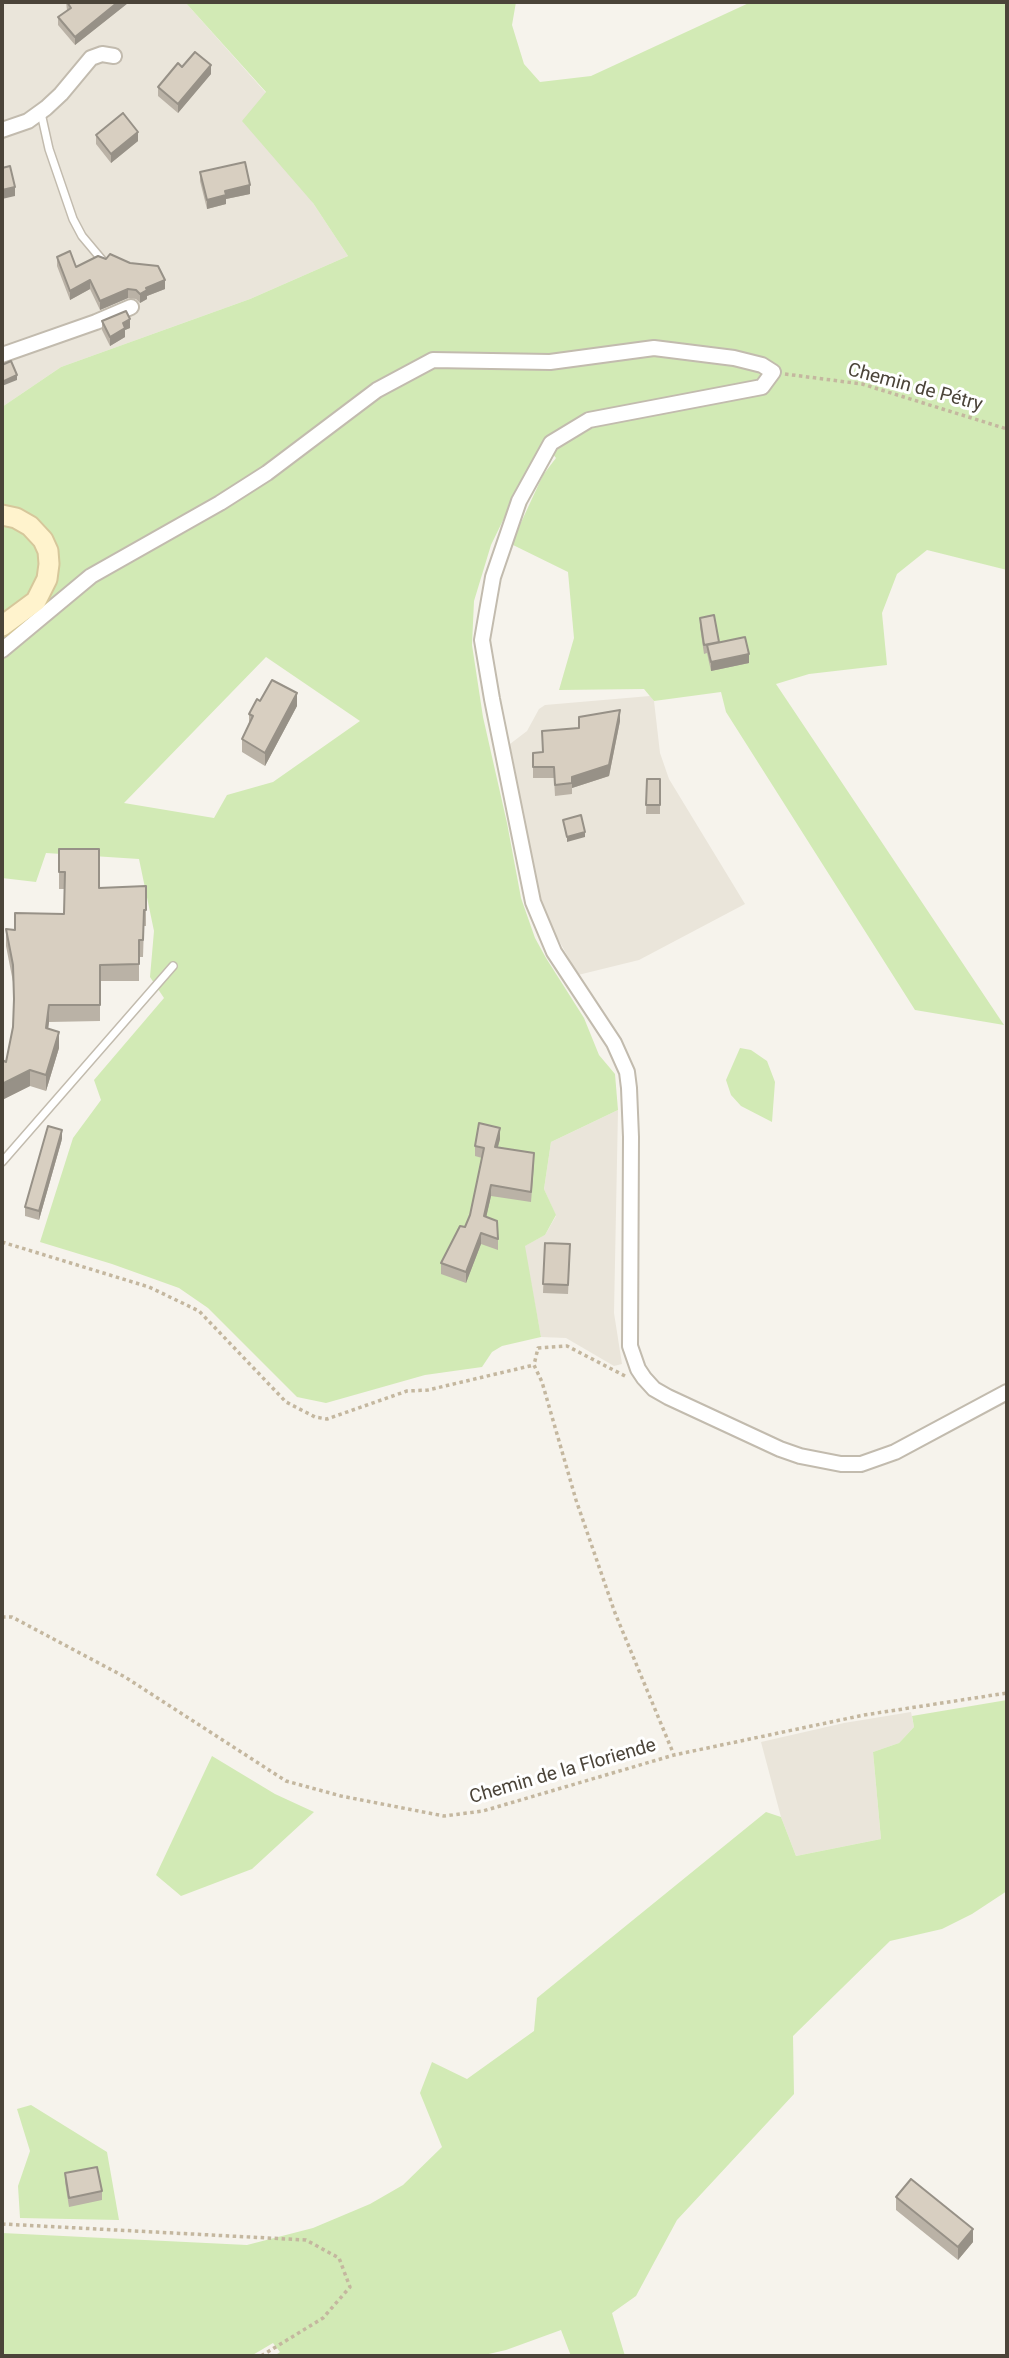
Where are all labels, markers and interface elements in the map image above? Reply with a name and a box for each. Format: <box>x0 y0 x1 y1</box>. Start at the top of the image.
street label: Chemin de Pétry <box>845 359 985 417</box>
street label: Chemin de la Floriende <box>467 1734 659 1810</box>

